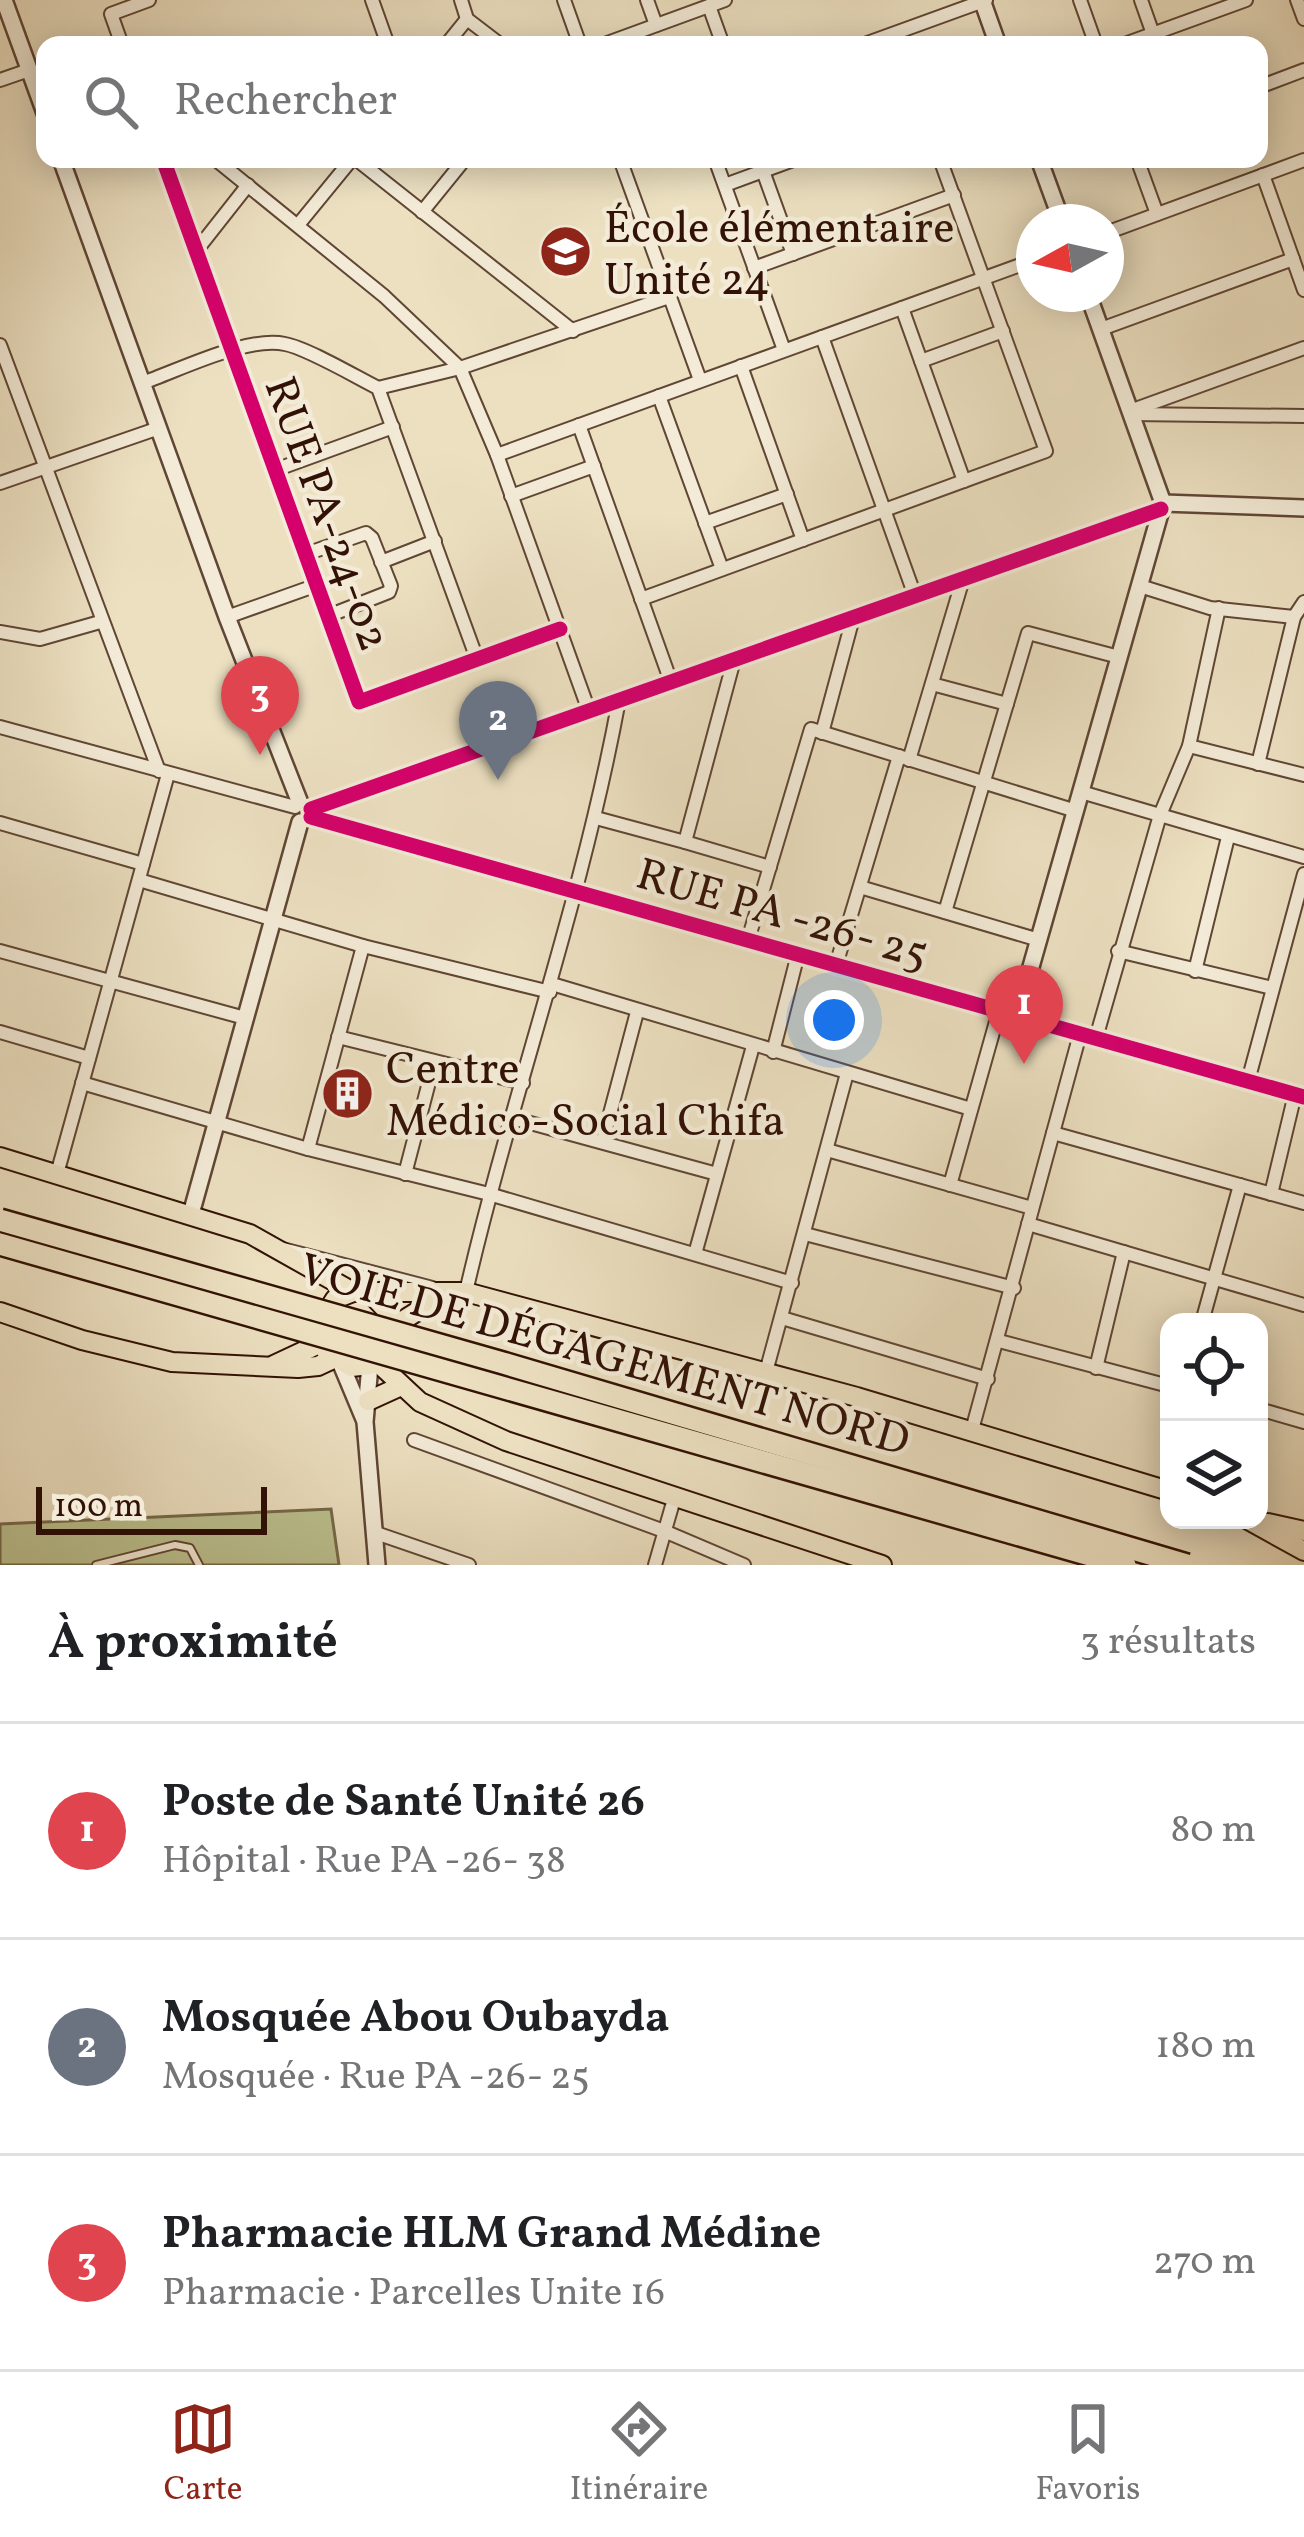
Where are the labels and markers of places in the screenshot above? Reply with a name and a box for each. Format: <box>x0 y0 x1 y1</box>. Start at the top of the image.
place label: École élémentaire Unité 24 <box>604 199 955 314</box>
school or university icon: École élémentaire Unité 24 <box>537 224 593 280</box>
pin: 3 <box>221 656 299 755</box>
pin: 2 <box>459 681 537 780</box>
pin: 1 <box>985 965 1063 1064</box>
place label: Centre Médico-Social Chifa <box>386 1040 785 1155</box>
building icon: Centre Médico-Social Chifa <box>319 1065 375 1121</box>

